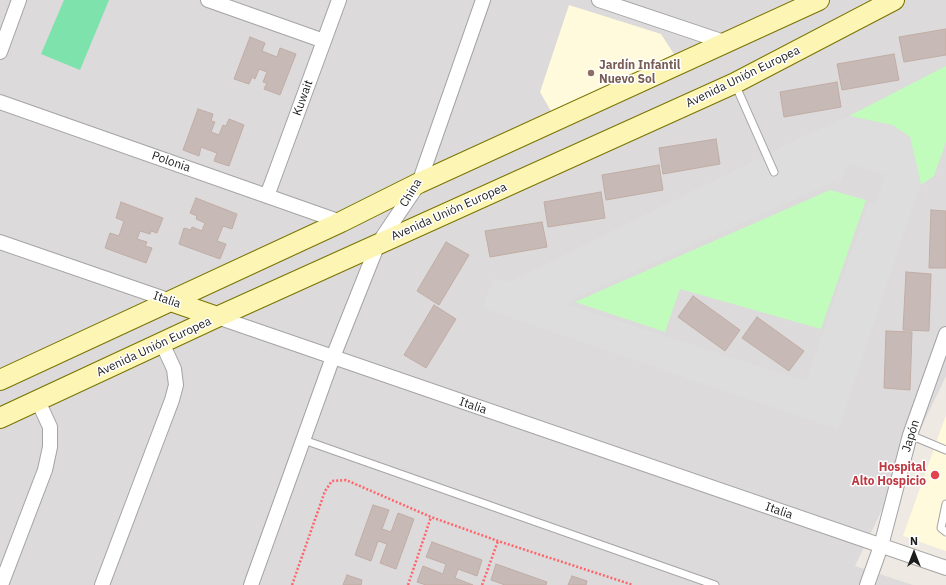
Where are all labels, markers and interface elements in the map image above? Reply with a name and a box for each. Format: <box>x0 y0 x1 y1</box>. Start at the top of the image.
street label: Avenida Unión Europea <box>684 43 802 111</box>
place label: Jardín Infantil Nuevo Sol <box>599 59 680 87</box>
marker: Jardín Infantil Nuevo Sol <box>586 68 596 78</box>
street label: Kuwait <box>290 78 316 118</box>
street label: Polonia <box>150 149 192 175</box>
street label: China <box>397 176 425 210</box>
street label: Avenida Unión Europea <box>389 180 509 244</box>
street label: Italia <box>151 289 183 311</box>
street label: Avenida Unión Europea <box>94 314 214 380</box>
street label: Italia <box>457 395 489 417</box>
street label: Japón <box>899 418 923 454</box>
place label: Hospital Alto Hospicio <box>851 461 926 489</box>
marker: Hospital Alto Hospicio <box>929 469 941 481</box>
street label: Italia <box>763 500 795 522</box>
north arrow <box>894 533 934 573</box>
text: N <box>910 534 918 548</box>

